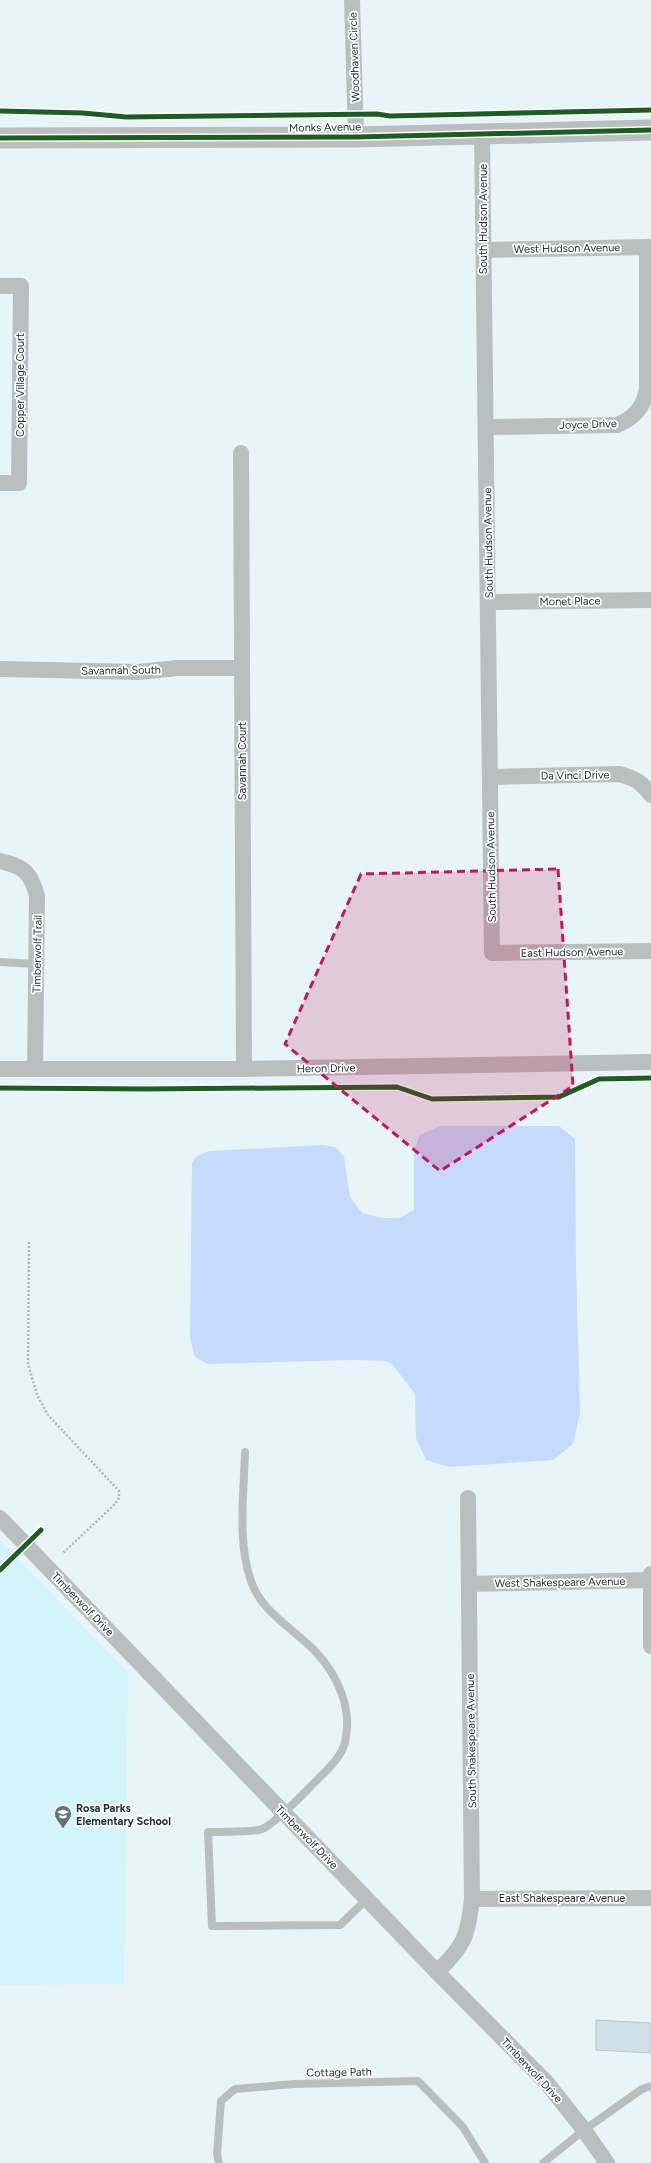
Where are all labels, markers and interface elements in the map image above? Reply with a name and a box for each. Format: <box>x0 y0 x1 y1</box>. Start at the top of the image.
street label: Woodhaven Circle <box>346 12 363 102</box>
street label: Monks Avenue <box>289 120 361 135</box>
street label: South Hudson Avenue <box>477 164 490 274</box>
street label: West Hudson Avenue <box>514 241 620 256</box>
street label: Copper Village Court <box>14 333 27 437</box>
street label: Joyce Drive <box>559 417 617 432</box>
street label: South Hudson Avenue <box>481 488 496 598</box>
street label: Monet Place <box>539 594 601 609</box>
street label: Savannah South <box>81 663 161 678</box>
street label: Savannah Court <box>236 722 249 800</box>
street label: Da Vinci Drive <box>540 768 610 783</box>
street label: South Hudson Avenue <box>484 812 499 922</box>
street label: Timberwolf Trail <box>30 915 45 993</box>
street label: East Hudson Avenue <box>521 945 623 960</box>
street label: Heron Drive <box>297 1061 355 1076</box>
street label: Timberwolf Drive <box>49 1570 116 1639</box>
street label: West Shakespeare Avenue <box>495 1575 625 1590</box>
street label: South Shakespeare Avenue <box>464 1673 479 1809</box>
place label: Rosa Parks Elementary School <box>76 1802 171 1828</box>
street label: Timberwolf Drive <box>273 1803 340 1872</box>
school or university icon: Rosa Parks Elementary School <box>53 1804 73 1829</box>
street label: East Shakespeare Avenue <box>499 1892 625 1905</box>
street label: Timberwolf Drive <box>498 2035 565 2105</box>
street label: Cottage Path <box>306 2065 372 2080</box>

